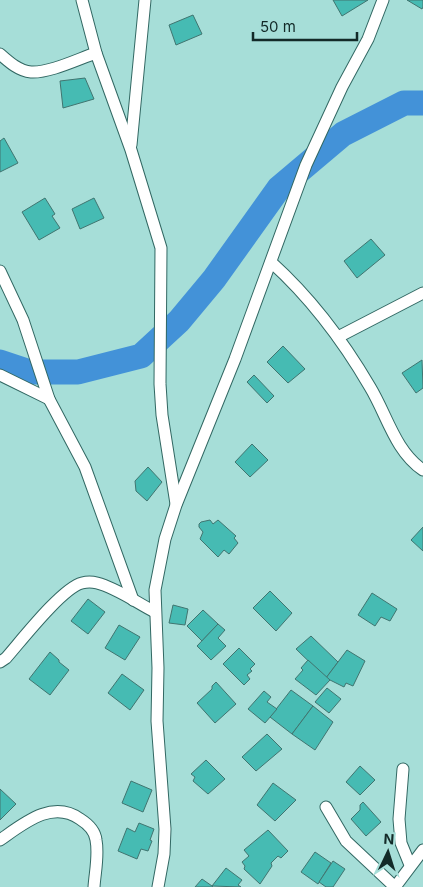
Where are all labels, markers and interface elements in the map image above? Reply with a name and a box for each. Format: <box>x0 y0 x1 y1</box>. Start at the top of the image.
scale bar <box>253 10 357 42</box>
text: 50 m <box>260 17 296 36</box>
north arrow <box>363 827 413 877</box>
text: N <box>383 830 395 847</box>

